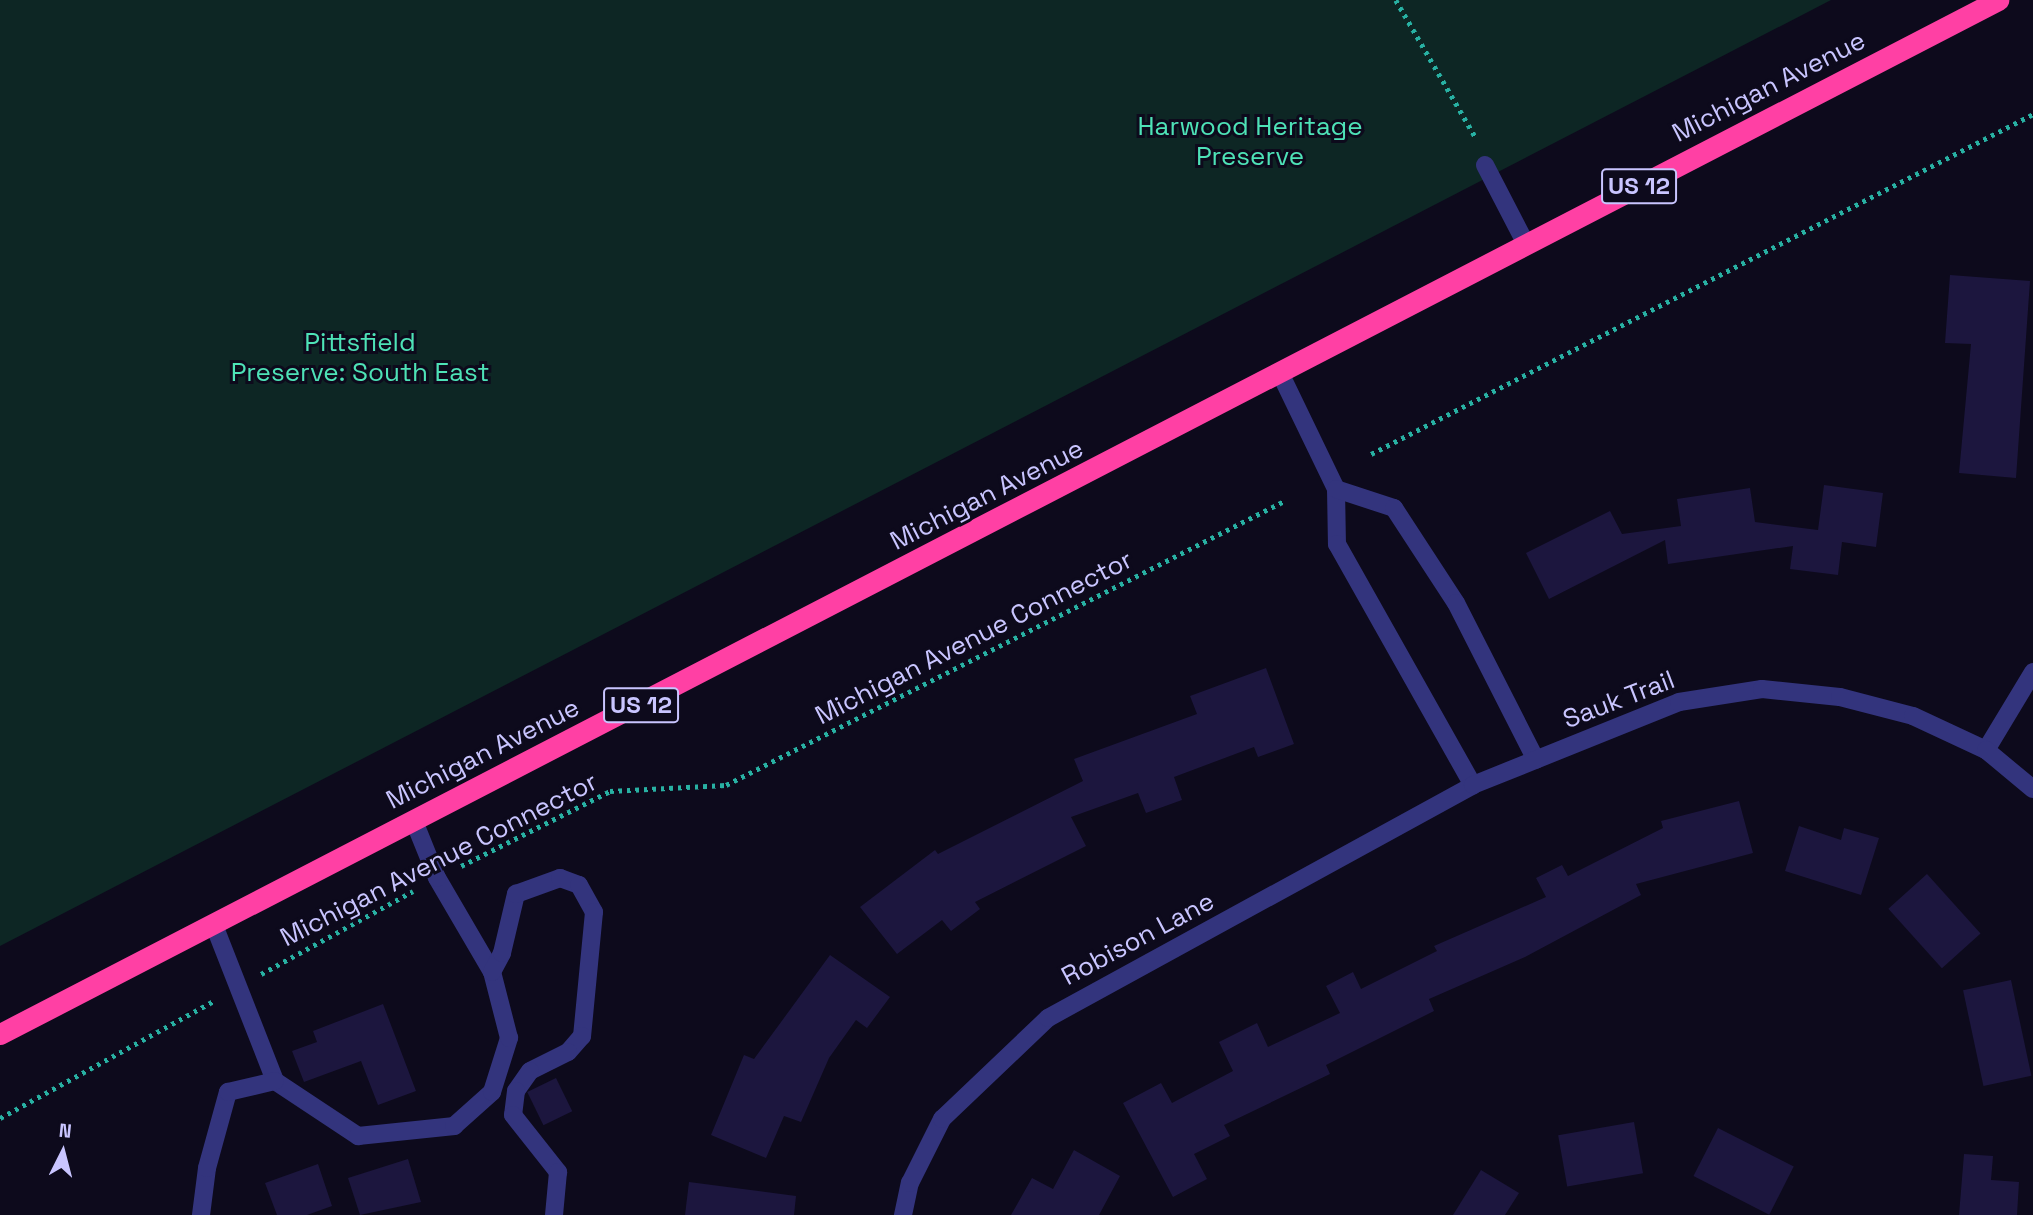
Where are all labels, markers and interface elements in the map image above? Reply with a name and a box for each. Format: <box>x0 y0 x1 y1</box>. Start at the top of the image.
street label: Michigan Avenue <box>1667 25 1871 149</box>
park label: Harwood Heritage Preserve <box>1137 111 1363 172</box>
road number: US 12 <box>1600 166 1678 206</box>
park label: Pittsfield Preserve: South East <box>231 327 489 388</box>
street label: Michigan Avenue <box>885 433 1089 557</box>
street label: Michigan Avenue Connector <box>810 544 1138 732</box>
street label: Sauk Trail <box>1559 664 1679 736</box>
road number: US 12 <box>602 684 680 726</box>
street label: Michigan Avenue <box>381 692 585 816</box>
street label: Michigan Avenue Connector <box>275 766 603 954</box>
street label: Robison Lane <box>1056 886 1220 992</box>
north arrow <box>28 1117 98 1187</box>
text: N <box>58 1118 73 1144</box>

